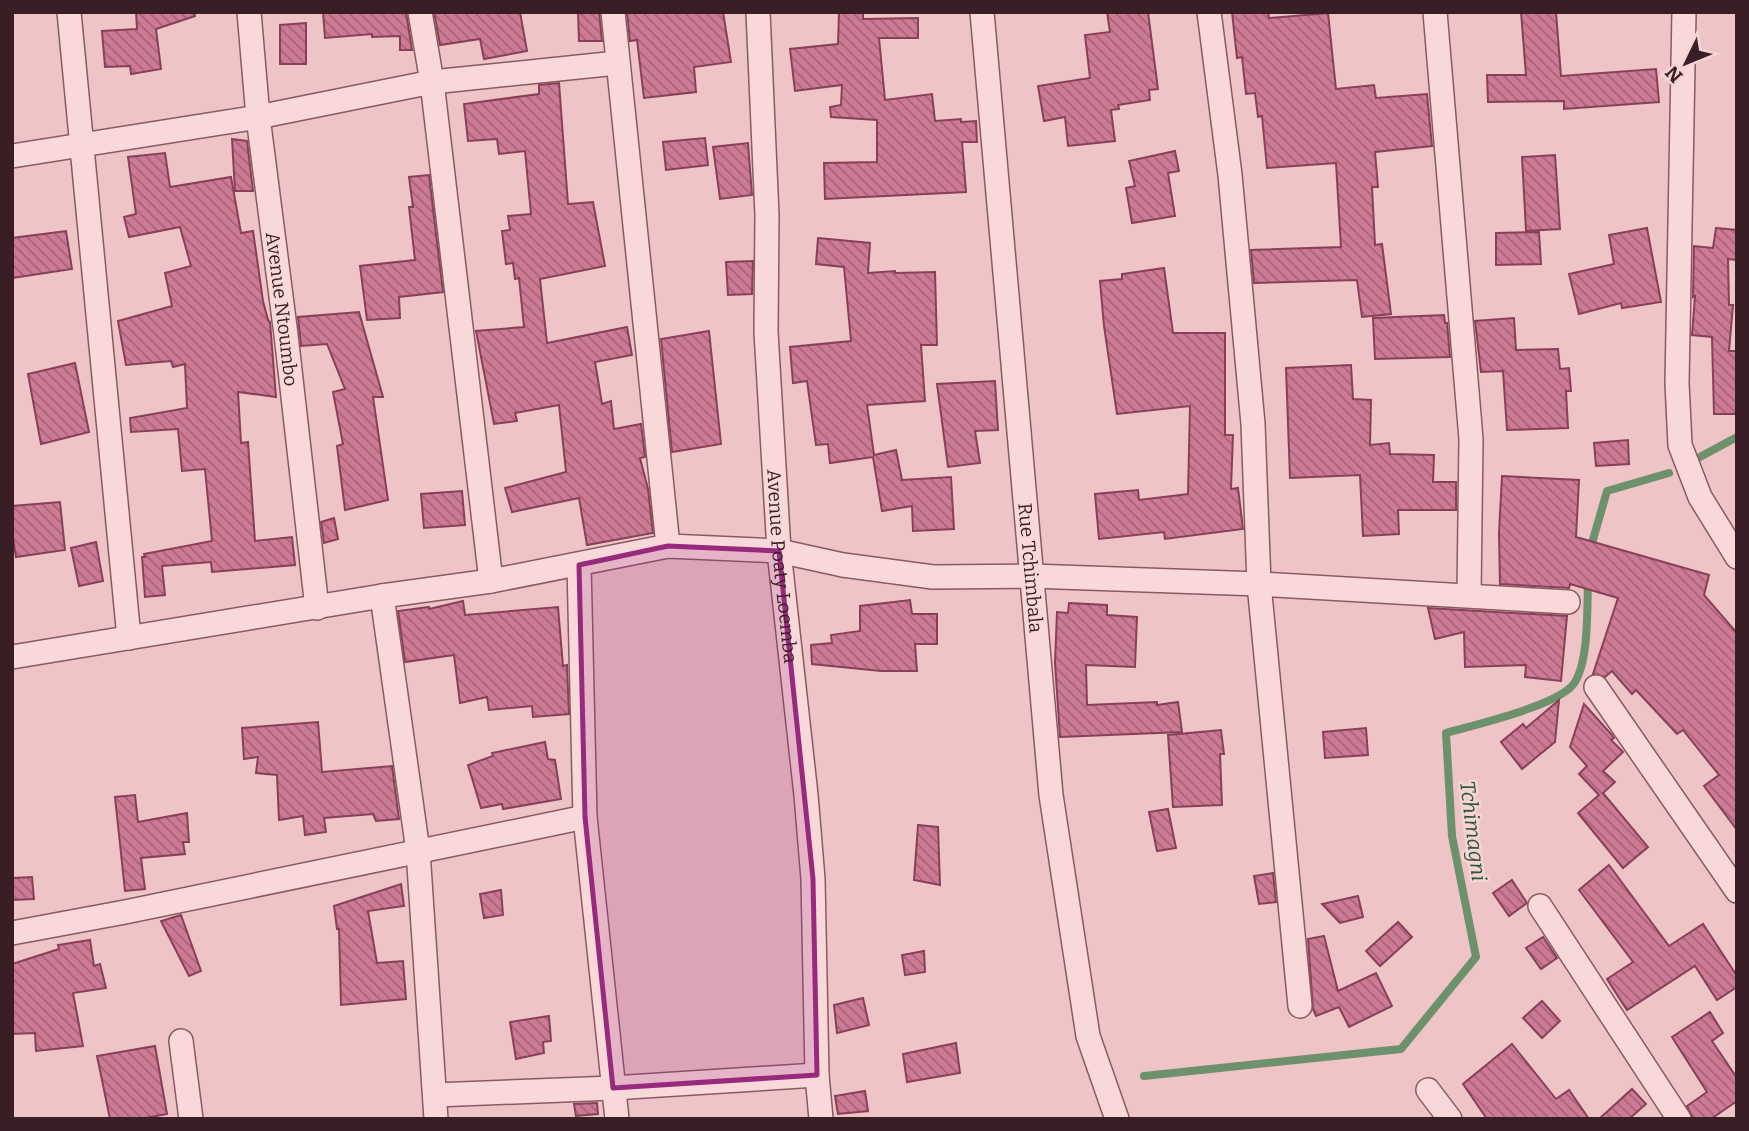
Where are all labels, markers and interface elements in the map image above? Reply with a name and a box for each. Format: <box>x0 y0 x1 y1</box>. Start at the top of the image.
north arrow <box>1651 28 1721 98</box>
text: N <box>1660 61 1687 87</box>
street label: Avenue Ntoumbo <box>261 231 303 387</box>
street label: Avenue Poaty Loemba <box>762 469 802 665</box>
street label: Rue Tchimbala <box>1013 502 1048 634</box>
water label: Tchimagni <box>1454 779 1492 883</box>

